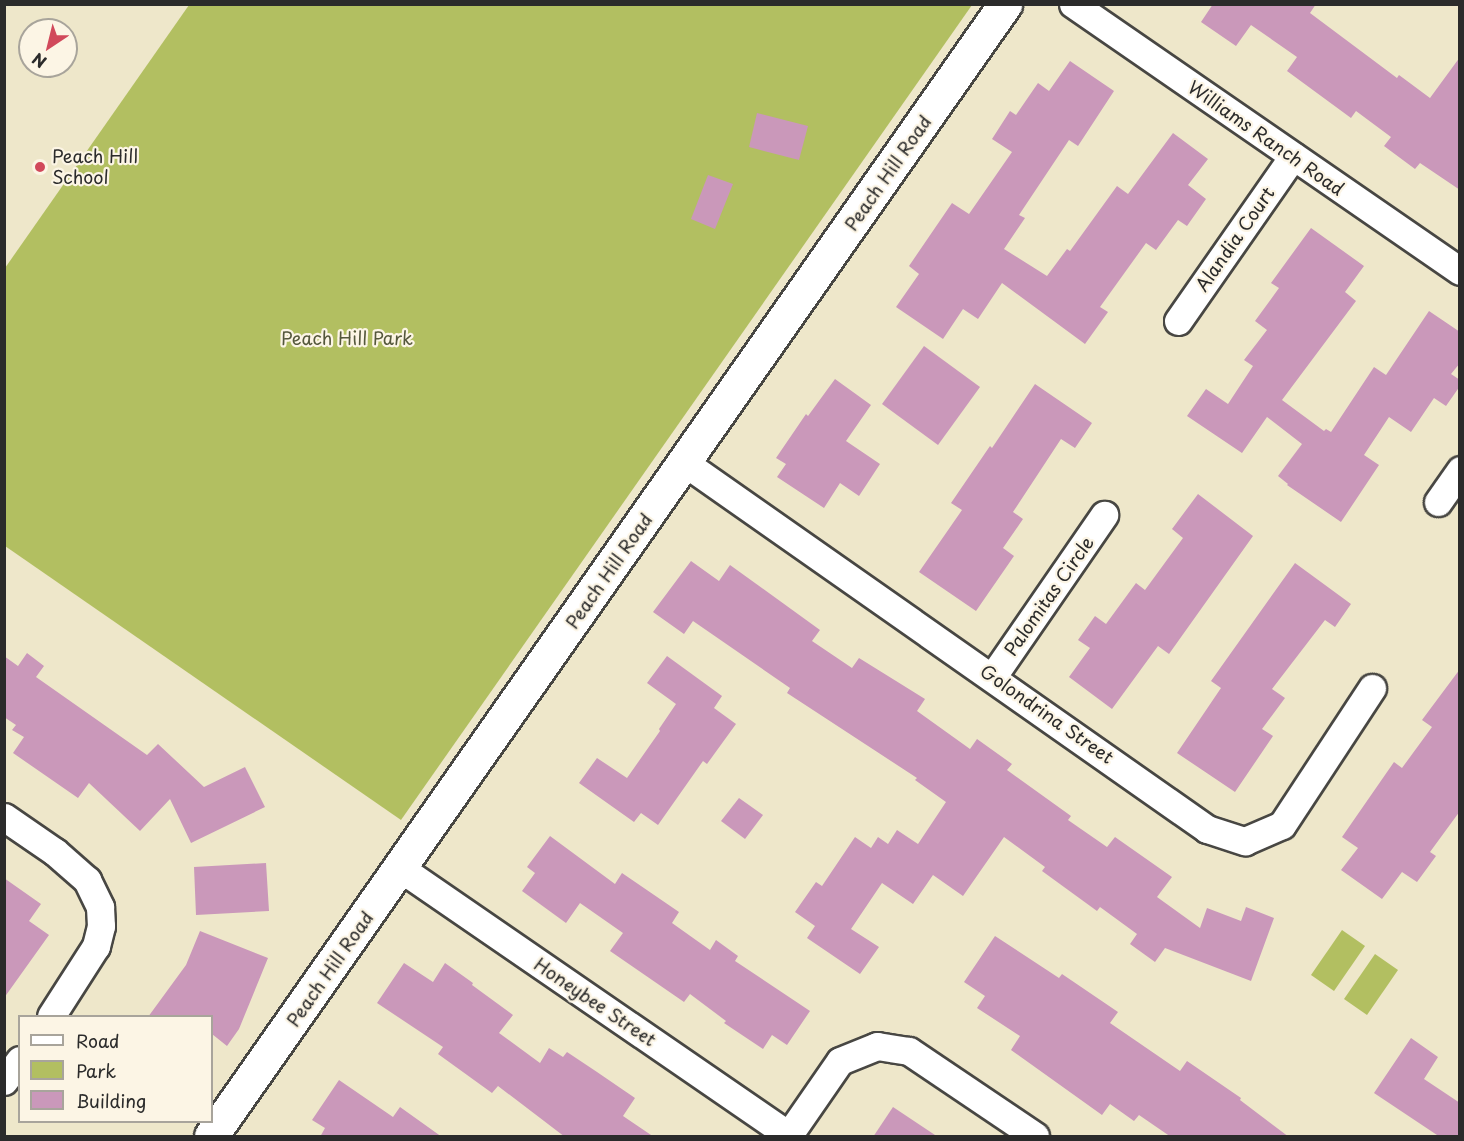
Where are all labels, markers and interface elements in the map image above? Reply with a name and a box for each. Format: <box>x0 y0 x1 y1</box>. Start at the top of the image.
north arrow <box>18 18 78 78</box>
text: N <box>27 48 51 75</box>
street label: Williams Ranch Road <box>1185 77 1347 199</box>
street label: Peach Hill Road <box>840 111 936 235</box>
place label: Peach Hill School <box>52 146 138 188</box>
marker: Peach Hill School <box>33 160 47 174</box>
street label: Alandia Court <box>1191 183 1279 295</box>
park label: Peach Hill Park <box>281 327 413 349</box>
street label: Peach Hill Road <box>561 509 657 633</box>
street label: Palomitas Circle <box>999 532 1099 660</box>
street label: Golondrina Street <box>976 660 1118 768</box>
street label: Peach Hill Road <box>282 907 378 1031</box>
street label: Honeybee Street <box>529 953 661 1051</box>
legend <box>18 1015 213 1123</box>
text: Road <box>76 1027 120 1054</box>
text: Park <box>76 1057 116 1084</box>
text: Building <box>76 1087 146 1114</box>

